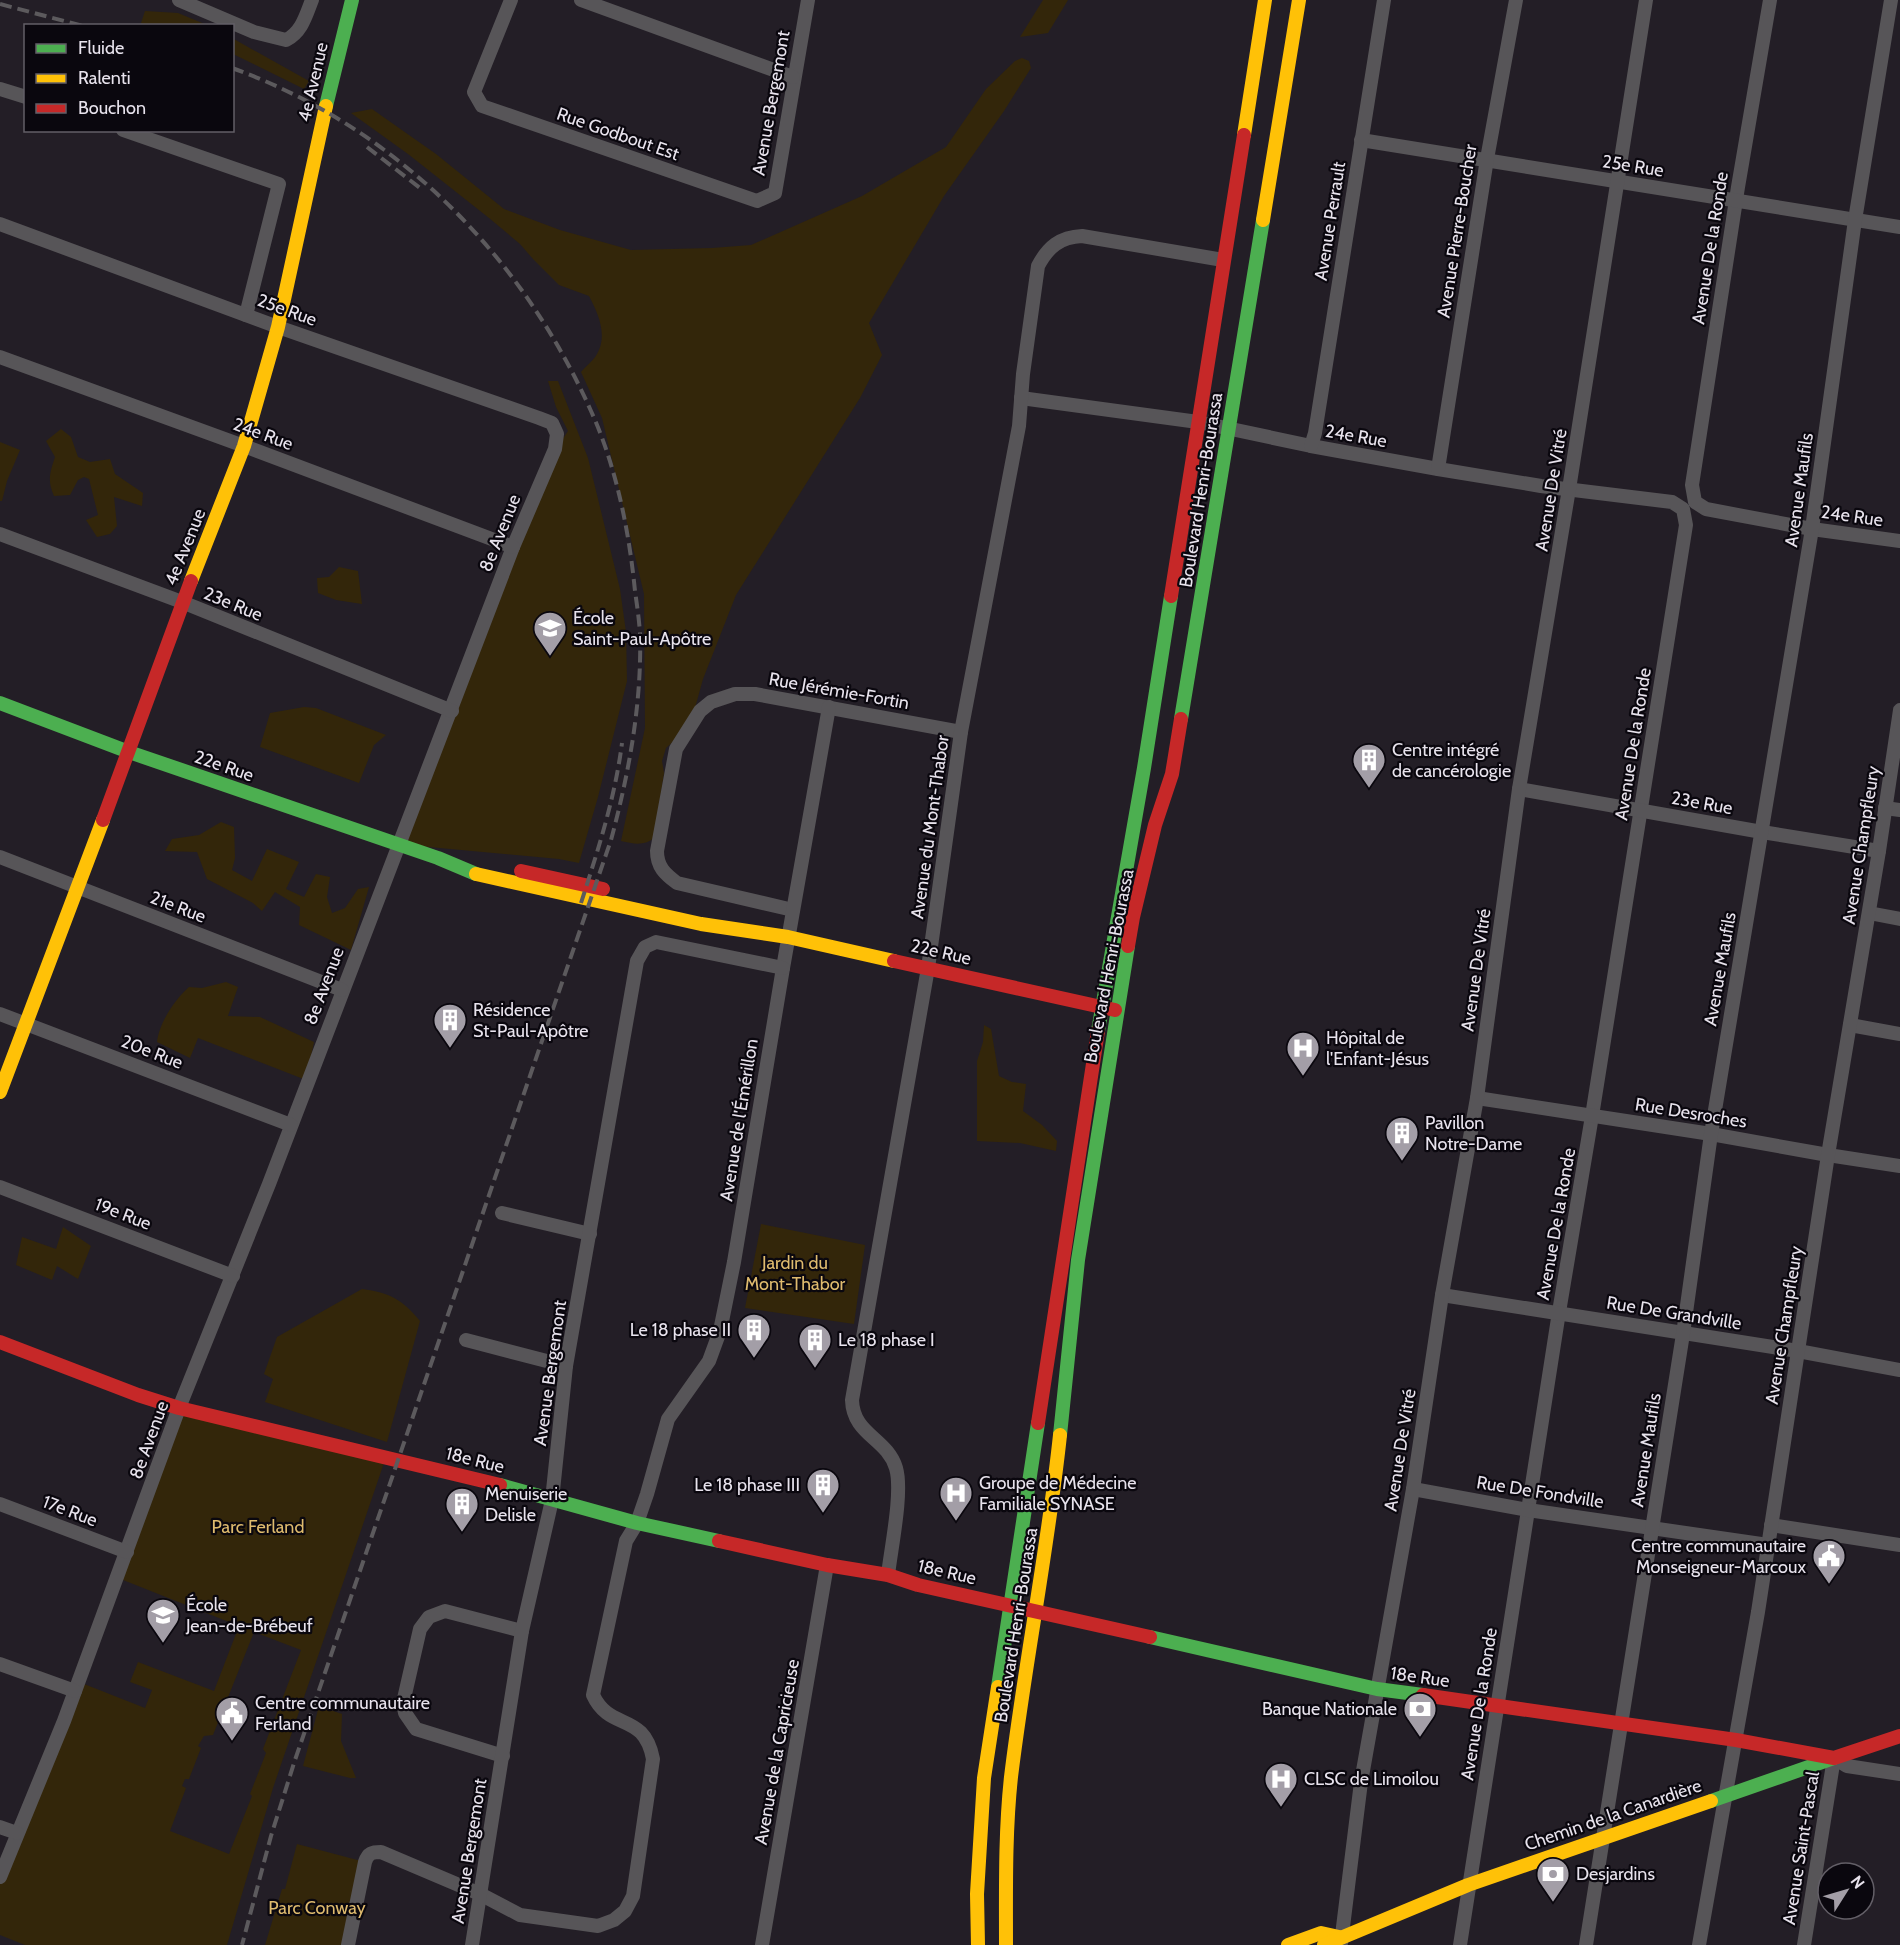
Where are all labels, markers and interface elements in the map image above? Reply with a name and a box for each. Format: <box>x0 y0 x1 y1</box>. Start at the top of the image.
legend <box>24 24 234 132</box>
street label: Avenue Bergemont <box>747 29 795 177</box>
text: Fluide <box>78 37 124 59</box>
street label: 4e Avenue <box>293 40 333 124</box>
text: Ralenti <box>78 67 131 89</box>
text: Bouchon <box>78 97 146 119</box>
street label: Rue Godbout Est <box>554 103 682 165</box>
street label: Avenue Pierre-Boucher <box>1432 142 1482 319</box>
street label: 25e Rue <box>1601 150 1665 182</box>
street label: Avenue Perrault <box>1310 160 1350 282</box>
street label: Avenue De la Ronde <box>1687 170 1733 326</box>
street label: 25e Rue <box>254 289 320 331</box>
street label: Boulevard Henri-Bourassa <box>1175 391 1227 589</box>
street label: 24e Rue <box>230 413 296 455</box>
street label: 24e Rue <box>1323 420 1389 452</box>
street label: Avenue De Vitré <box>1530 427 1572 553</box>
street label: Avenue Maufils <box>1780 431 1818 549</box>
street label: 8e Avenue <box>475 491 525 575</box>
street label: 24e Rue <box>1820 501 1884 531</box>
street label: 4e Avenue <box>160 505 210 589</box>
street label: 23e Rue <box>200 582 266 626</box>
place label: École Saint-Paul-Apôtre <box>573 607 711 650</box>
school or university icon: École Saint-Paul-Apôtre <box>532 610 568 657</box>
street label: Avenue De la Ronde <box>1610 666 1656 822</box>
street label: Rue Jérémie-Fortin <box>767 668 911 714</box>
street label: Avenue du Mont-Thabor <box>906 733 954 920</box>
place label: Centre intégré de cancérologie <box>1392 739 1511 782</box>
building icon: Centre intégré de cancérologie <box>1351 742 1387 789</box>
street label: 22e Rue <box>191 746 257 786</box>
street label: Avenue Champfleury <box>1838 764 1884 926</box>
street label: 23e Rue <box>1670 787 1734 819</box>
street label: Boulevard Henri-Bourassa <box>1079 867 1139 1065</box>
street label: 21e Rue <box>147 886 209 928</box>
street label: Avenue De Vitré <box>1456 907 1496 1033</box>
street label: Avenue Maufils <box>1699 910 1741 1028</box>
street label: 22e Rue <box>909 934 973 970</box>
street label: 8e Avenue <box>299 944 349 1028</box>
place label: Résidence St-Paul-Apôtre <box>473 999 589 1042</box>
building icon: Résidence St-Paul-Apôtre <box>432 1002 468 1049</box>
place label: Hôpital de l'Enfant-Jésus <box>1326 1027 1429 1070</box>
street label: 20e Rue <box>118 1030 186 1074</box>
hospital icon: Hôpital de l'Enfant-Jésus <box>1285 1030 1321 1077</box>
street label: Avenue de l'Émérillon <box>715 1037 763 1203</box>
street label: Rue Desroches <box>1634 1093 1748 1133</box>
place label: Pavillon Notre-Dame <box>1425 1112 1522 1155</box>
building icon: Pavillon Notre-Dame <box>1384 1115 1420 1162</box>
street label: Avenue De la Ronde <box>1532 1146 1580 1302</box>
street label: 19e Rue <box>92 1193 154 1235</box>
street label: Avenue Champfleury <box>1761 1244 1807 1406</box>
park label: Jardin du Mont-Thabor <box>745 1252 846 1295</box>
street label: Rue De Grandville <box>1605 1291 1743 1335</box>
street label: Avenue Bergemont <box>529 1299 571 1447</box>
building icon: Le 18 phase II <box>736 1312 772 1359</box>
place label: Le 18 phase II <box>630 1319 731 1341</box>
building icon: Le 18 phase I <box>797 1322 833 1369</box>
place label: Le 18 phase I <box>838 1329 935 1351</box>
street label: Avenue De Vitré <box>1379 1387 1421 1513</box>
street label: Avenue Maufils <box>1626 1391 1666 1509</box>
street label: 8e Avenue <box>125 1398 173 1482</box>
street label: 18e Rue <box>444 1442 506 1478</box>
building icon: Le 18 phase III <box>805 1467 841 1514</box>
street label: Rue De Fondville <box>1475 1471 1605 1513</box>
place label: Groupe de Médecine Familiale SYNASE <box>979 1472 1136 1515</box>
place label: Le 18 phase III <box>694 1474 800 1496</box>
hospital icon: Groupe de Médecine Familiale SYNASE <box>938 1475 974 1522</box>
place label: Menuiserie Delisle <box>485 1483 567 1526</box>
building icon: Menuiserie Delisle <box>444 1486 480 1533</box>
street label: 17e Rue <box>40 1491 100 1531</box>
park label: Parc Ferland <box>212 1516 304 1538</box>
street label: Boulevard Henri-Bourassa <box>990 1526 1042 1724</box>
place label: Centre communautaire Monseigneur-Marcoux <box>1631 1535 1806 1578</box>
public building icon: Centre communautaire Monseigneur-Marcoux <box>1811 1538 1847 1585</box>
street label: 18e Rue <box>916 1555 978 1589</box>
place label: École Jean-de-Brébeuf <box>185 1594 313 1637</box>
school or university icon: École Jean-de-Brébeuf <box>145 1597 181 1644</box>
street label: Avenue De la Ronde <box>1456 1626 1502 1782</box>
street label: Avenue de la Capricieuse <box>750 1658 804 1846</box>
street label: 18e Rue <box>1389 1662 1451 1692</box>
bank icon: Banque Nationale <box>1402 1691 1438 1738</box>
place label: Centre communautaire Ferland <box>255 1692 430 1735</box>
public building icon: Centre communautaire Ferland <box>214 1695 250 1742</box>
place label: Banque Nationale <box>1262 1698 1397 1720</box>
hospital icon: CLSC de Limoilou <box>1263 1761 1299 1808</box>
place label: CLSC de Limoilou <box>1304 1768 1439 1790</box>
street label: Avenue Saint-Pascal <box>1778 1769 1824 1926</box>
street label: Chemin de la Canardière <box>1522 1774 1704 1856</box>
street label: Avenue Bergemont <box>447 1777 491 1925</box>
bank icon: Desjardins <box>1535 1856 1571 1903</box>
north arrow <box>1816 1861 1876 1921</box>
place label: Desjardins <box>1576 1863 1655 1885</box>
text: N <box>1847 1872 1869 1893</box>
park label: Parc Conway <box>268 1897 366 1919</box>

